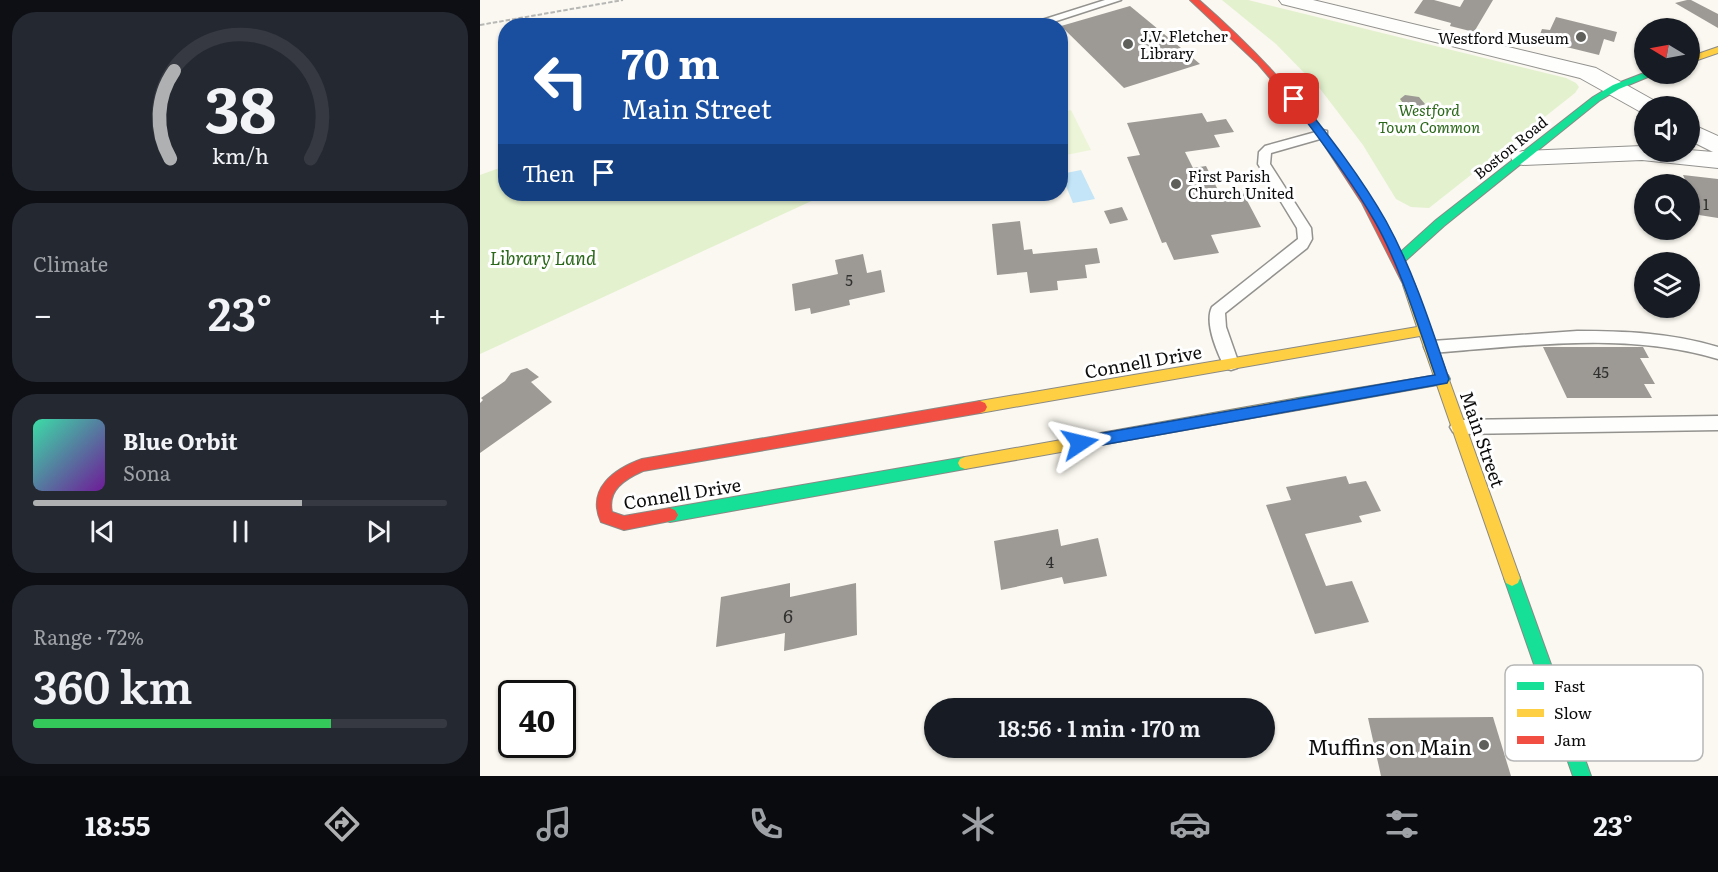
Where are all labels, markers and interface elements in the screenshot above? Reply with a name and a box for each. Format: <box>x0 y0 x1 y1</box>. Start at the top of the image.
north arrow <box>1634 18 1700 84</box>
map controls <box>1634 18 1700 318</box>
place label: J.V. Fletcher Library <box>1140 24 1228 64</box>
place label: Westford Museum <box>1438 26 1569 49</box>
text: 70 m <box>621 30 720 92</box>
marker: Westford Museum <box>1574 30 1588 44</box>
marker: J.V. Fletcher Library <box>1121 37 1135 51</box>
icon: left <box>522 42 600 120</box>
text: 38 <box>204 60 276 152</box>
pin <box>1268 73 1319 124</box>
icon: arrive <box>1277 82 1310 115</box>
text: Main Street <box>621 87 772 127</box>
button: sound <box>1634 96 1700 162</box>
park label: Westford Town Common <box>1378 98 1480 138</box>
street label: Boston Road <box>1468 110 1552 184</box>
text: km/h <box>211 139 269 171</box>
text: Then <box>522 156 575 189</box>
icon: arrive <box>587 156 620 189</box>
place label: First Parish Church United <box>1188 164 1294 204</box>
button: search <box>1634 174 1700 240</box>
marker: First Parish Church United <box>1169 177 1183 191</box>
house number: 1 <box>1703 192 1709 215</box>
park label: Library Land <box>490 244 597 271</box>
text: Climate <box>33 248 108 278</box>
button: layers <box>1634 252 1700 318</box>
house number: 5 <box>845 268 853 291</box>
text: 23° <box>208 278 272 345</box>
text: − <box>33 288 52 337</box>
text: + <box>428 288 447 337</box>
street label: Connell Drive <box>1082 337 1204 385</box>
house number: 45 <box>1593 360 1609 383</box>
street label: Main Street <box>1454 387 1512 492</box>
position arrow <box>1048 411 1112 475</box>
text: Blue Orbit <box>123 424 238 457</box>
text: Sona <box>123 457 171 487</box>
street label: Connell Drive <box>621 470 743 516</box>
icon: previous <box>86 515 119 548</box>
icon: pause <box>224 515 257 548</box>
icon: next <box>362 515 395 548</box>
house number: 4 <box>1046 550 1054 573</box>
house number: 6 <box>783 602 793 629</box>
text: Range · 72% <box>33 621 144 651</box>
text: 360 km <box>33 651 193 718</box>
legend <box>1505 665 1703 761</box>
text: Fast <box>1554 673 1586 697</box>
speed limit sign: 40 <box>498 680 576 758</box>
text: Slow <box>1554 700 1592 724</box>
text: 18:56 · 1 min · 170 m <box>998 711 1201 744</box>
text: Jam <box>1554 727 1587 751</box>
place label: Muffins on Main <box>1308 730 1472 761</box>
marker: Muffins on Main <box>1477 738 1491 752</box>
icon: directions <box>321 803 363 845</box>
icon: music <box>533 803 575 845</box>
icon: phone <box>745 803 787 845</box>
icon: climate <box>957 803 999 845</box>
icon: car <box>1169 803 1211 845</box>
icon: filters <box>1381 803 1423 845</box>
text: 18:55 <box>85 804 150 844</box>
text: 23° <box>1593 804 1633 844</box>

